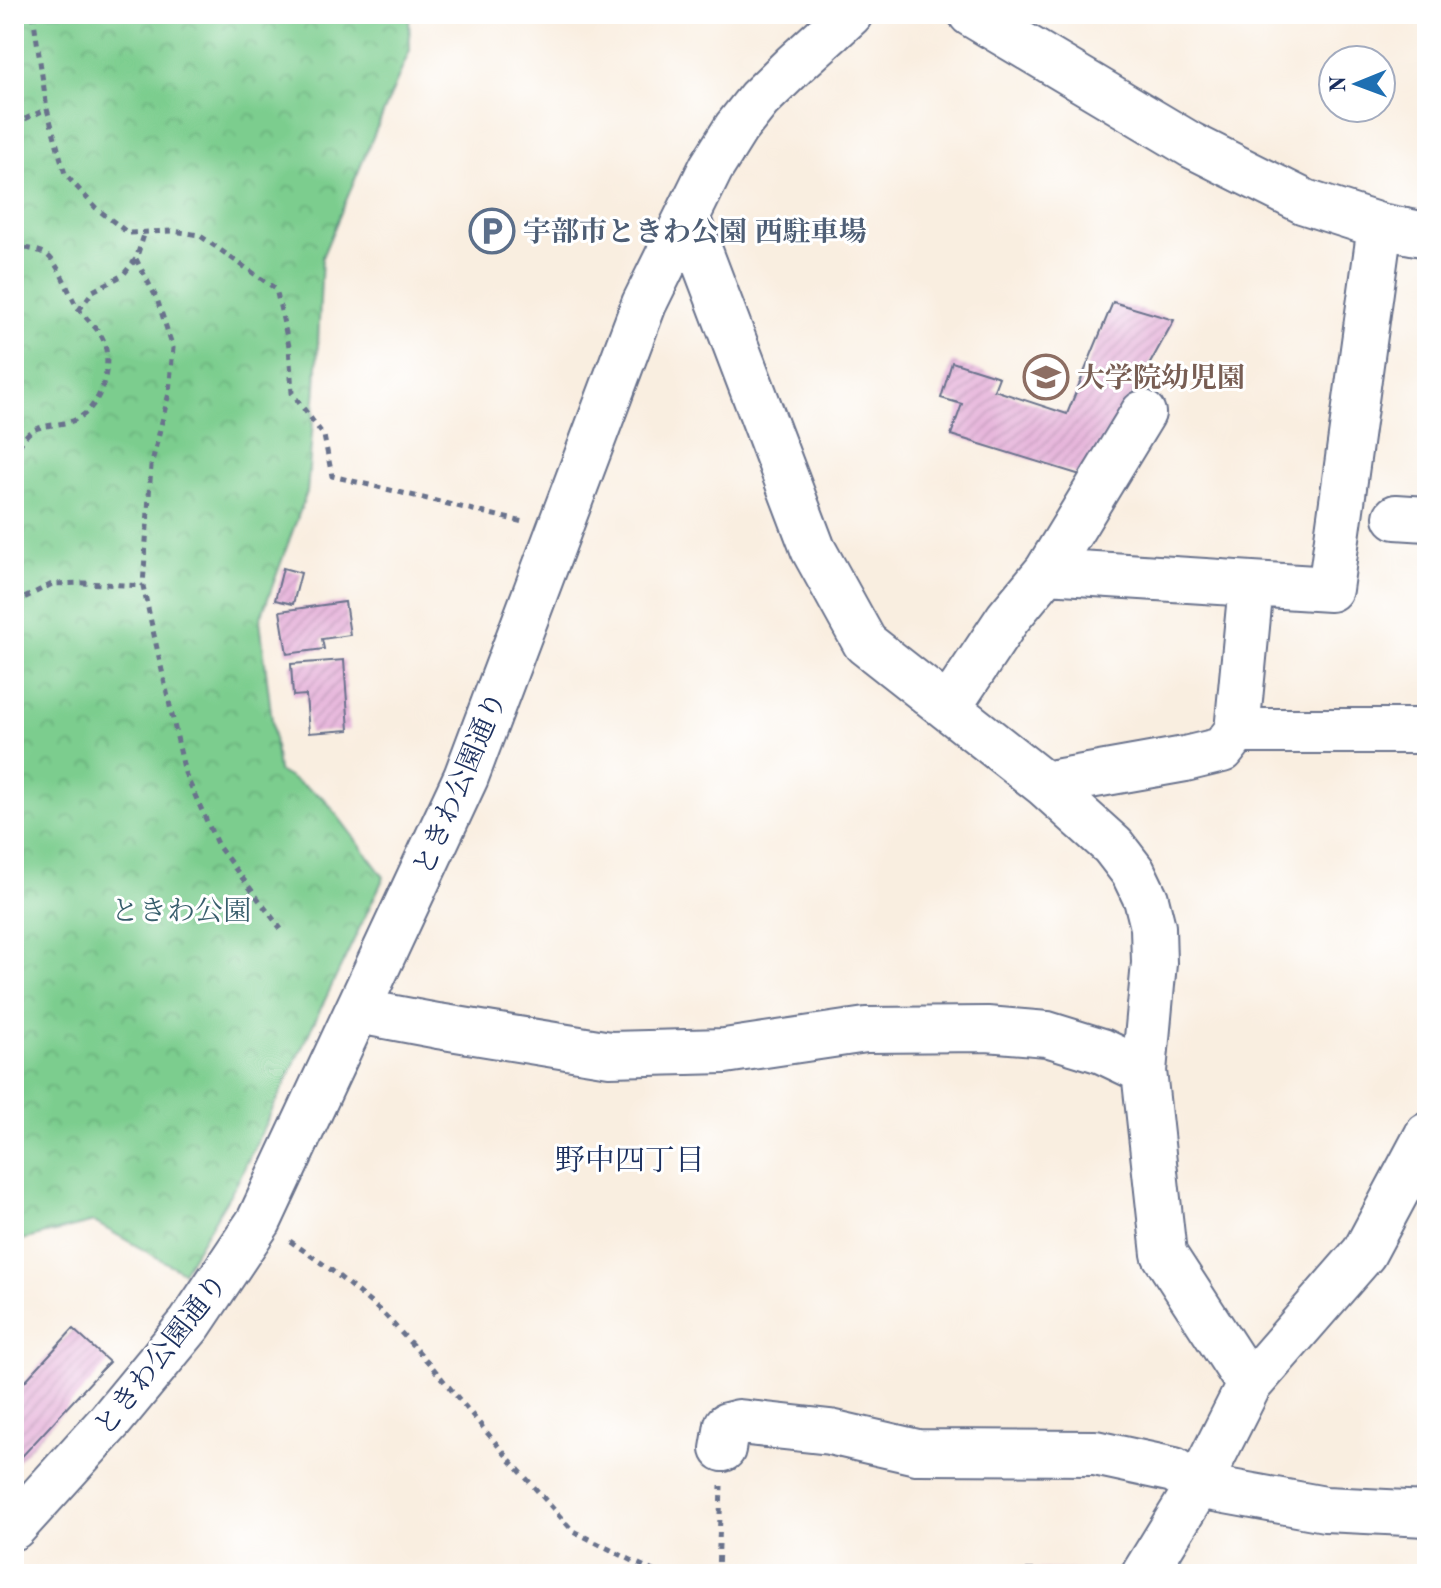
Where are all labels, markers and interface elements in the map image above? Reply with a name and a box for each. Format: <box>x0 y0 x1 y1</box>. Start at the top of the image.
north arrow <box>1317 44 1397 124</box>
text: N <box>1328 76 1350 93</box>
parking icon: 宇部市ときわ公園 西駐車場 <box>468 207 516 255</box>
place label: 宇部市ときわ公園 西駐車場 <box>523 217 867 248</box>
school or university icon: 大学院幼児園 <box>1022 353 1070 401</box>
place label: 大学院幼児園 <box>1077 363 1245 394</box>
street label: ときわ公園通り <box>408 687 513 880</box>
park label: ときわ公園 <box>111 896 251 927</box>
district label: 野中四丁目 <box>555 1144 705 1177</box>
street label: ときわ公園通り <box>89 1268 234 1442</box>

